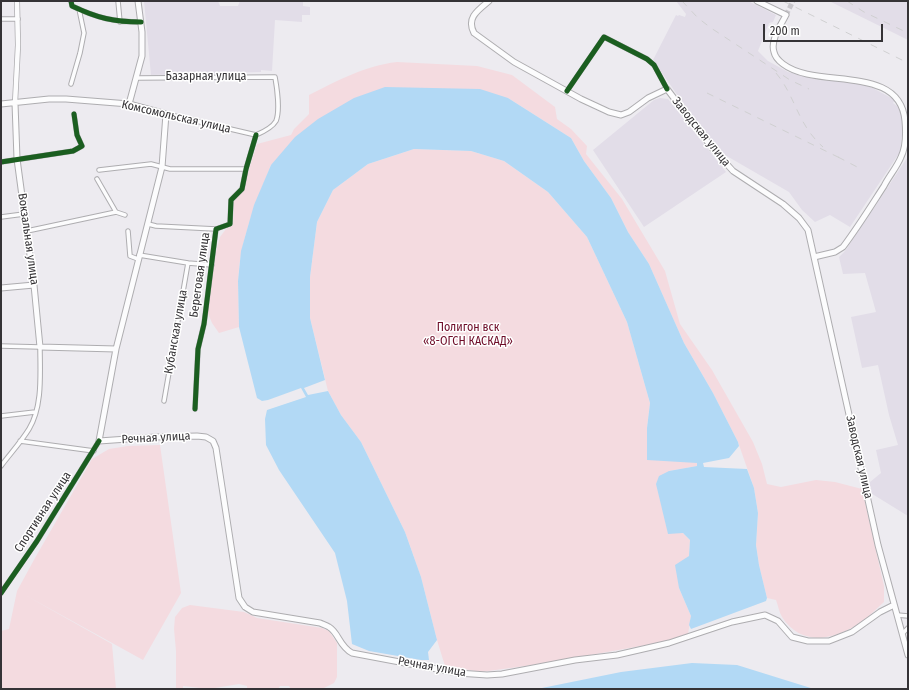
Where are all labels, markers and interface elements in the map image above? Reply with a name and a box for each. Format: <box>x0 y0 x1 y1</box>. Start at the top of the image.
scale bar <box>765 16 885 42</box>
text: 200 m <box>770 24 800 38</box>
street label: Базарная улица <box>166 70 246 84</box>
street label: Заводская улица <box>669 94 733 170</box>
street label: Комсомольская улица <box>120 97 232 137</box>
street label: Вокзальная улица <box>14 192 42 286</box>
street label: Береговая улица <box>187 232 213 318</box>
street label: Кубанская улица <box>161 289 191 375</box>
park label: Полигон вск «8-ОГСН КАСКАД» <box>423 321 513 349</box>
street label: Заводская улица <box>842 414 876 500</box>
street label: Речная улица <box>121 429 191 447</box>
street label: Спортивная улица <box>12 469 74 555</box>
street label: Речная улица <box>397 654 467 680</box>

